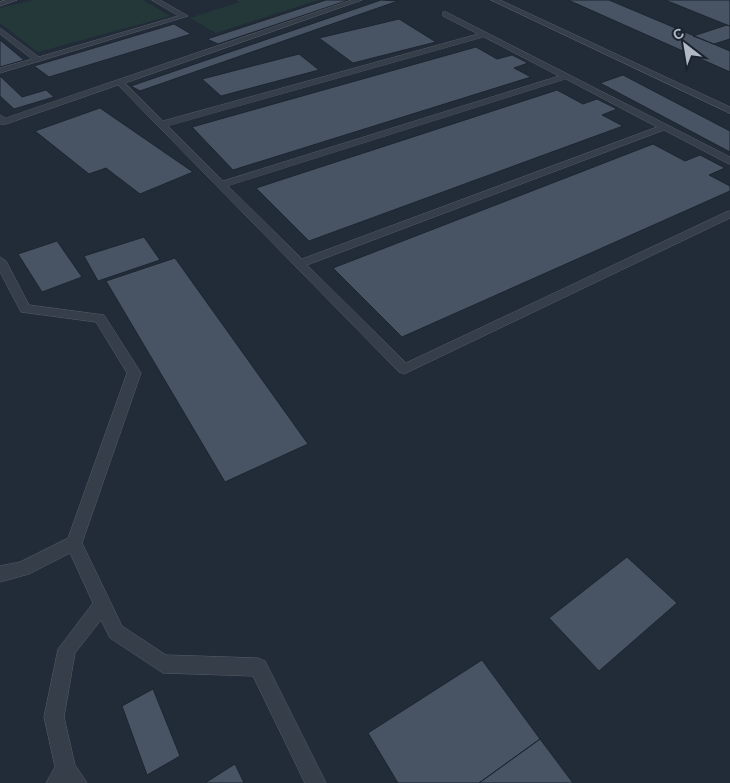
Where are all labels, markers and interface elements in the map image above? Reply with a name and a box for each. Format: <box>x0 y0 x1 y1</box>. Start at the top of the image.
north arrow <box>660 20 710 70</box>
text: С <box>670 24 687 43</box>

